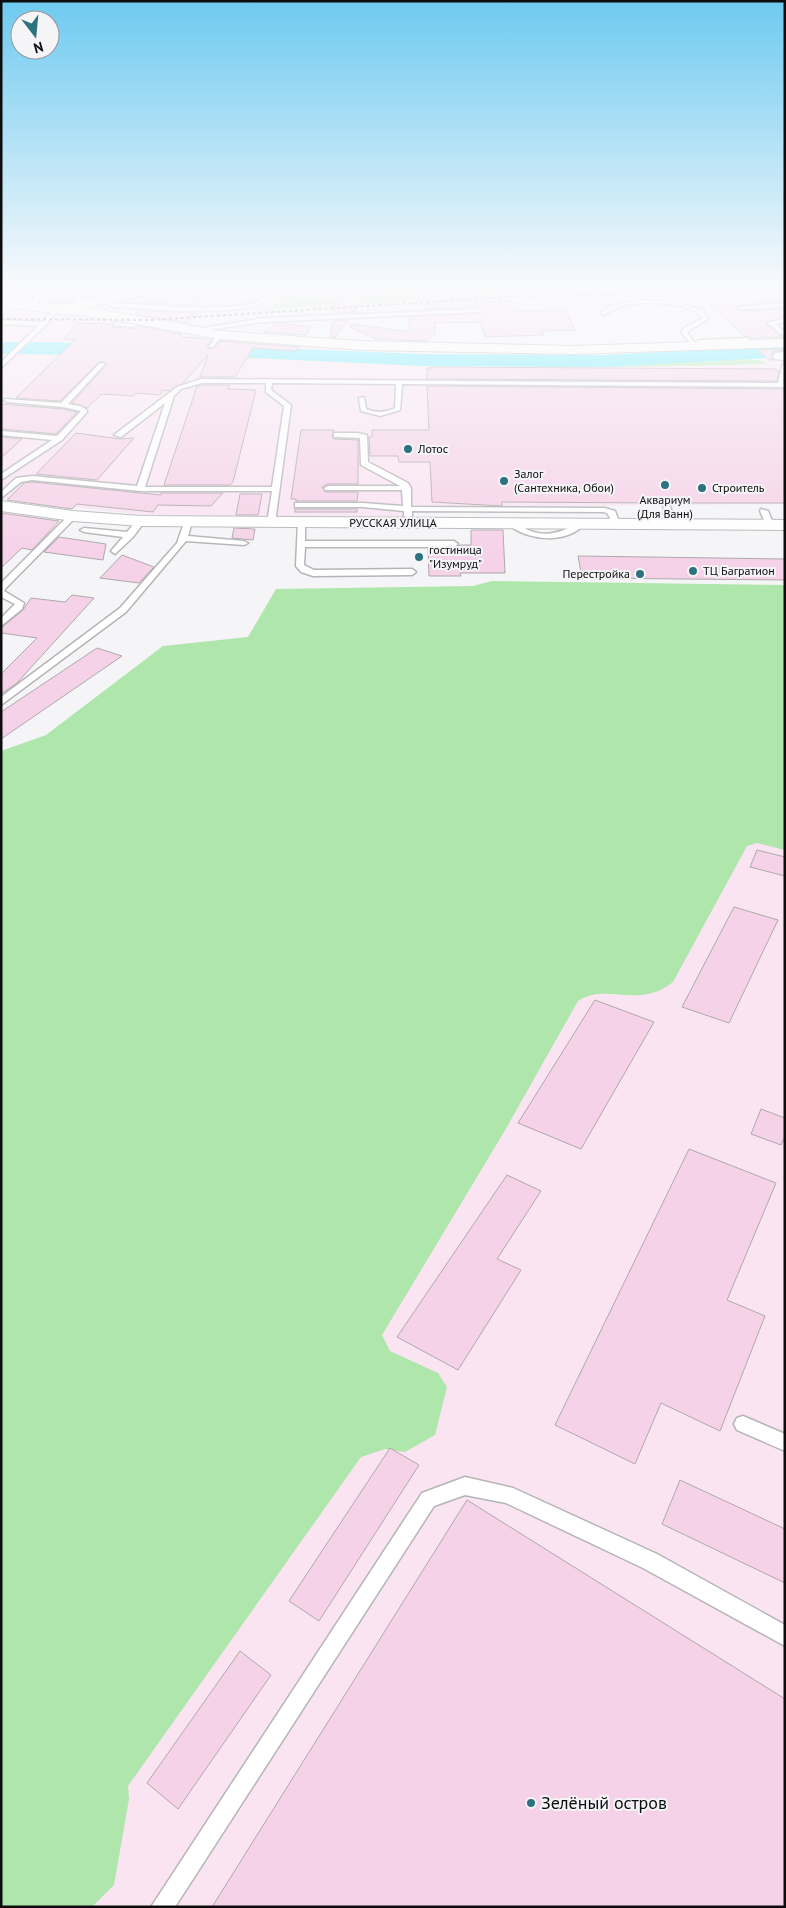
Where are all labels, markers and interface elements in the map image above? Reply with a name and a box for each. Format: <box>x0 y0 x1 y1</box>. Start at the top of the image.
north arrow <box>10 10 60 60</box>
text: N <box>32 38 45 57</box>
place label: Лотос <box>417 441 449 456</box>
marker: Лотос <box>402 443 414 455</box>
place label: Залог (Сантехника, Обои) <box>514 466 614 495</box>
marker: Залог (Сантехника, Обои) <box>498 475 510 487</box>
marker: Аквариум (Для Ванн) <box>659 479 671 491</box>
place label: Строитель <box>712 480 765 495</box>
marker: Строитель <box>696 482 708 494</box>
place label: Аквариум (Для Ванн) <box>637 492 693 521</box>
street label: РУССКАЯ УЛИЦА <box>349 515 437 530</box>
place label: гостиница "Изумруд" <box>429 542 482 571</box>
marker: гостиница "Изумруд" <box>413 551 425 563</box>
place label: ТЦ Багратион <box>703 563 775 578</box>
marker: ТЦ Багратион <box>687 565 699 577</box>
place label: Перестройка <box>562 566 630 581</box>
marker: Перестройка <box>634 568 646 580</box>
place label: Зелёный остров <box>541 1791 667 1814</box>
marker: Зелёный остров <box>525 1797 537 1809</box>

